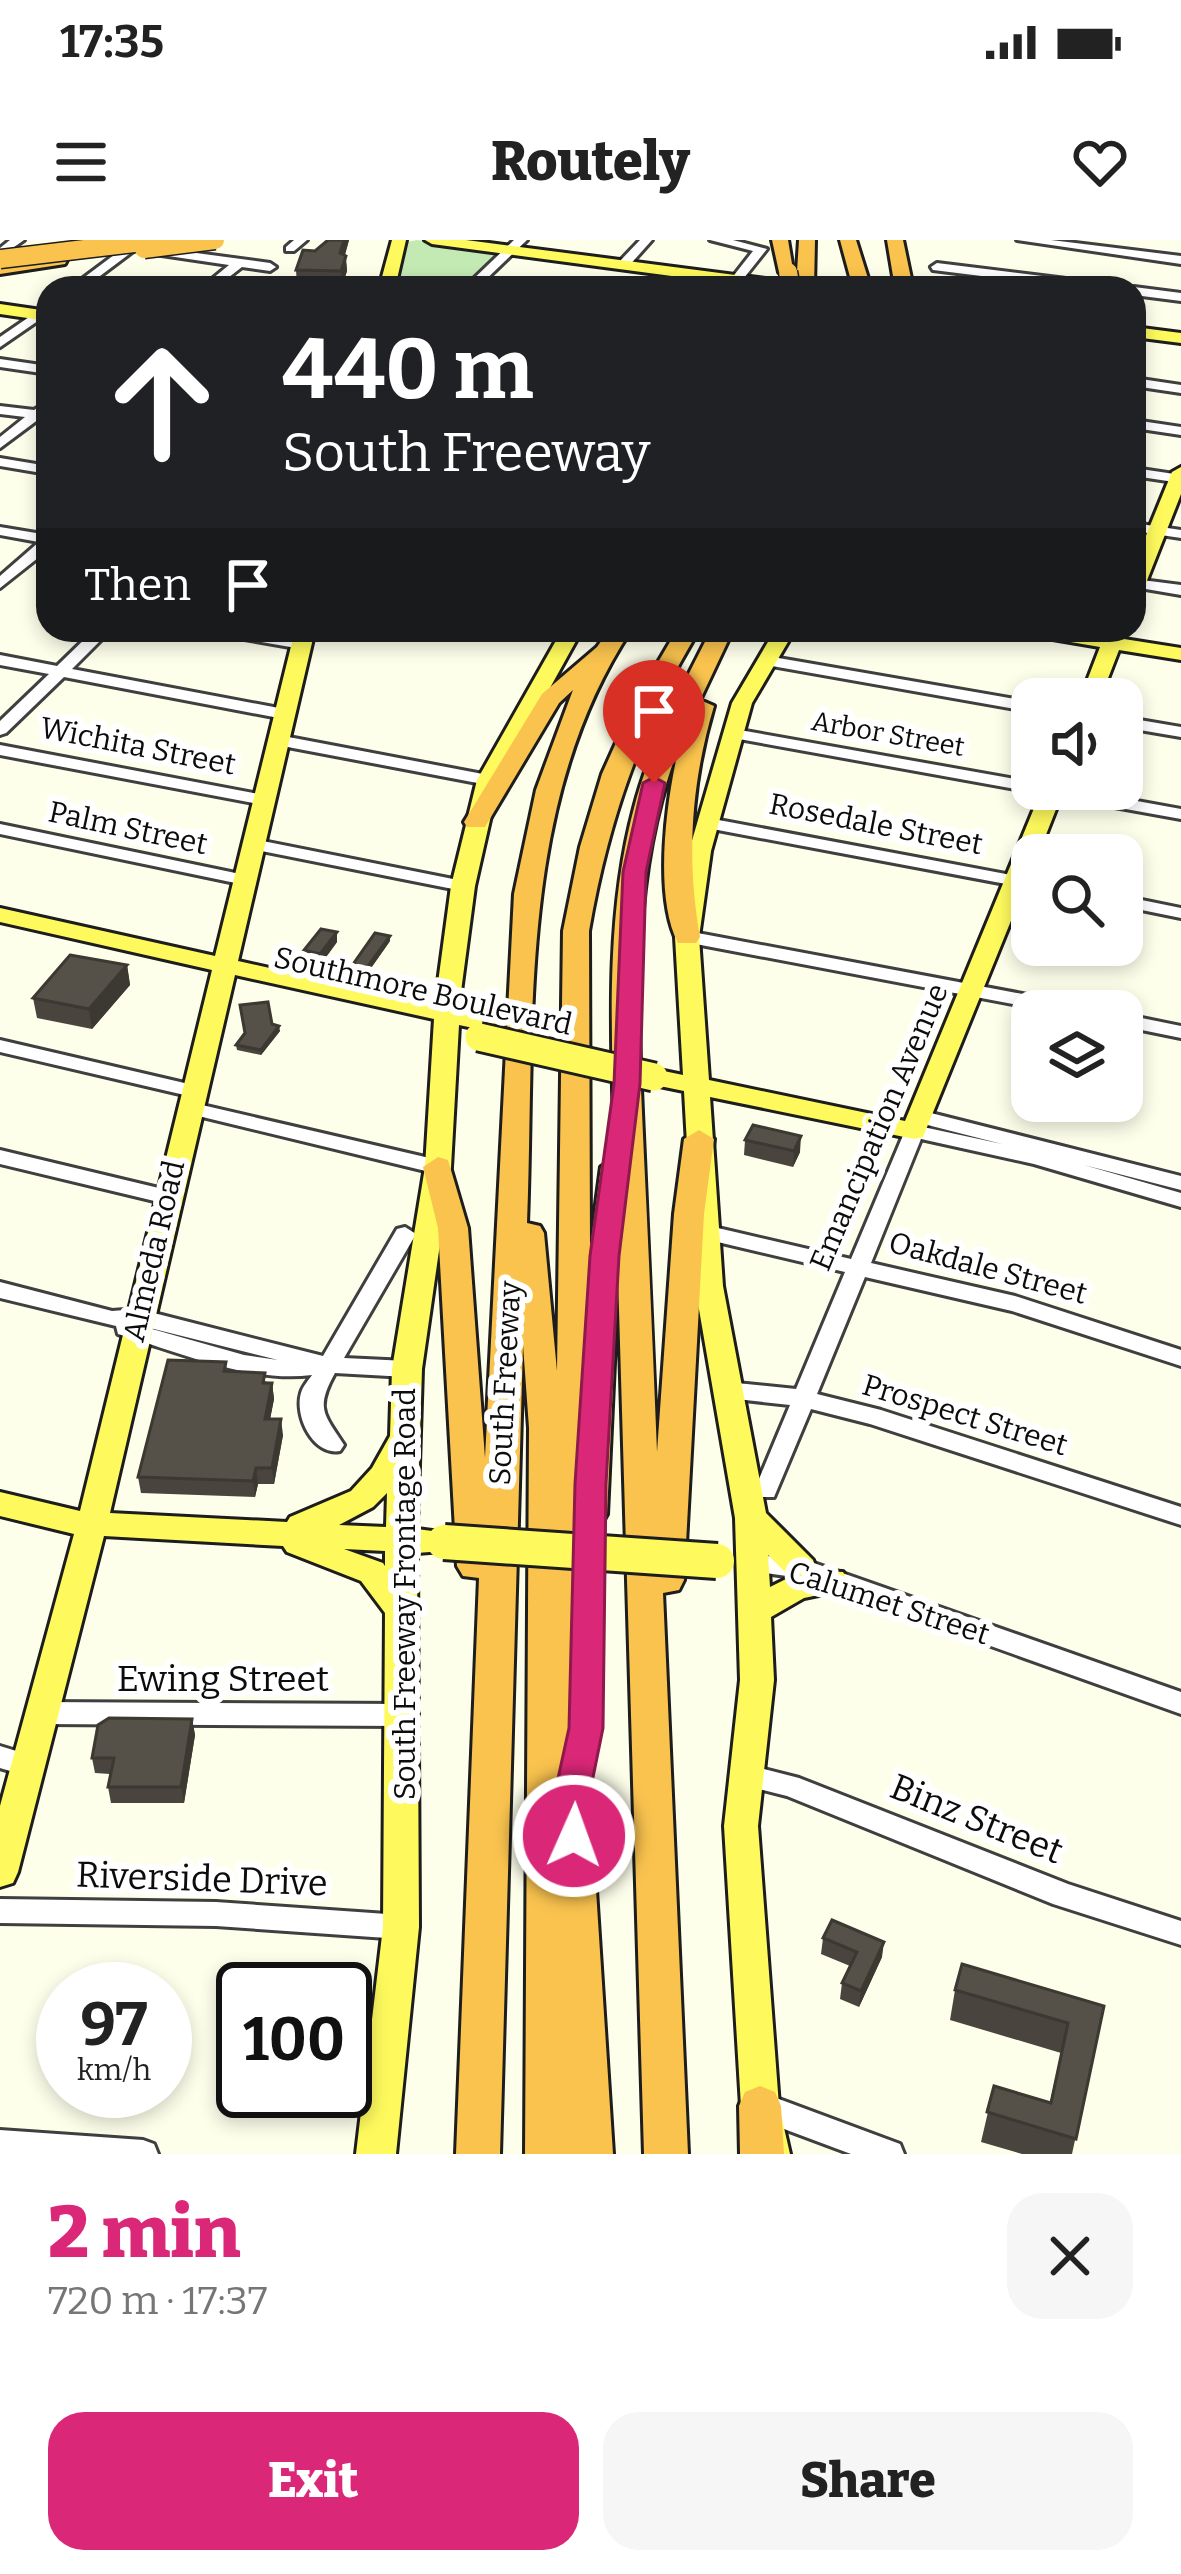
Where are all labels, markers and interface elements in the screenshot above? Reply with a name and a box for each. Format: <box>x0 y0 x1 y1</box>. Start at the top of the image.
text: 17:35 <box>60 15 164 69</box>
icon: menu <box>48 129 114 195</box>
icon: heart <box>1067 129 1133 195</box>
text: Routely <box>491 130 690 194</box>
text: 440 m <box>282 319 534 420</box>
icon: ahead <box>84 324 240 480</box>
text: South Freeway <box>282 421 650 485</box>
icon: arrive <box>215 552 281 618</box>
text: Then <box>84 558 191 612</box>
pin <box>603 660 705 783</box>
icon: arrive <box>621 678 687 744</box>
map controls <box>1011 678 1143 1122</box>
button: sound <box>1011 678 1143 810</box>
street label: Arbor Street <box>809 705 967 763</box>
street label: Wichita Street <box>37 709 239 783</box>
street label: Rosedale Street <box>766 786 986 862</box>
street label: Palm Street <box>45 794 211 862</box>
button: search <box>1011 834 1143 966</box>
street label: Southmore Boulevard <box>270 939 576 1043</box>
street label: Emancipation Avenue <box>802 978 956 1276</box>
button: layers <box>1011 990 1143 1122</box>
street label: Almeda Road <box>116 1157 192 1345</box>
street label: Oakdale Street <box>885 1224 1091 1312</box>
street label: South Freeway <box>482 1280 528 1486</box>
street label: Prospect Street <box>858 1367 1072 1463</box>
street label: South Freeway Frontage Road <box>387 1388 423 1800</box>
street label: Calumet Street <box>784 1554 994 1652</box>
street label: Ewing Street <box>117 1657 329 1701</box>
street label: Binz Street <box>884 1764 1069 1873</box>
position arrow <box>511 1773 637 1899</box>
street label: Riverside Drive <box>75 1853 328 1905</box>
speed limit sign: 100 <box>216 1962 372 2118</box>
text: 97 <box>81 1989 147 2061</box>
text: km/h <box>77 2052 151 2088</box>
text: 2 min <box>48 2190 240 2276</box>
button: close <box>1007 2193 1133 2319</box>
text: 720 m · 17:37 <box>48 2278 267 2324</box>
button: Exit <box>48 2412 579 2550</box>
button: Share <box>603 2412 1133 2550</box>

